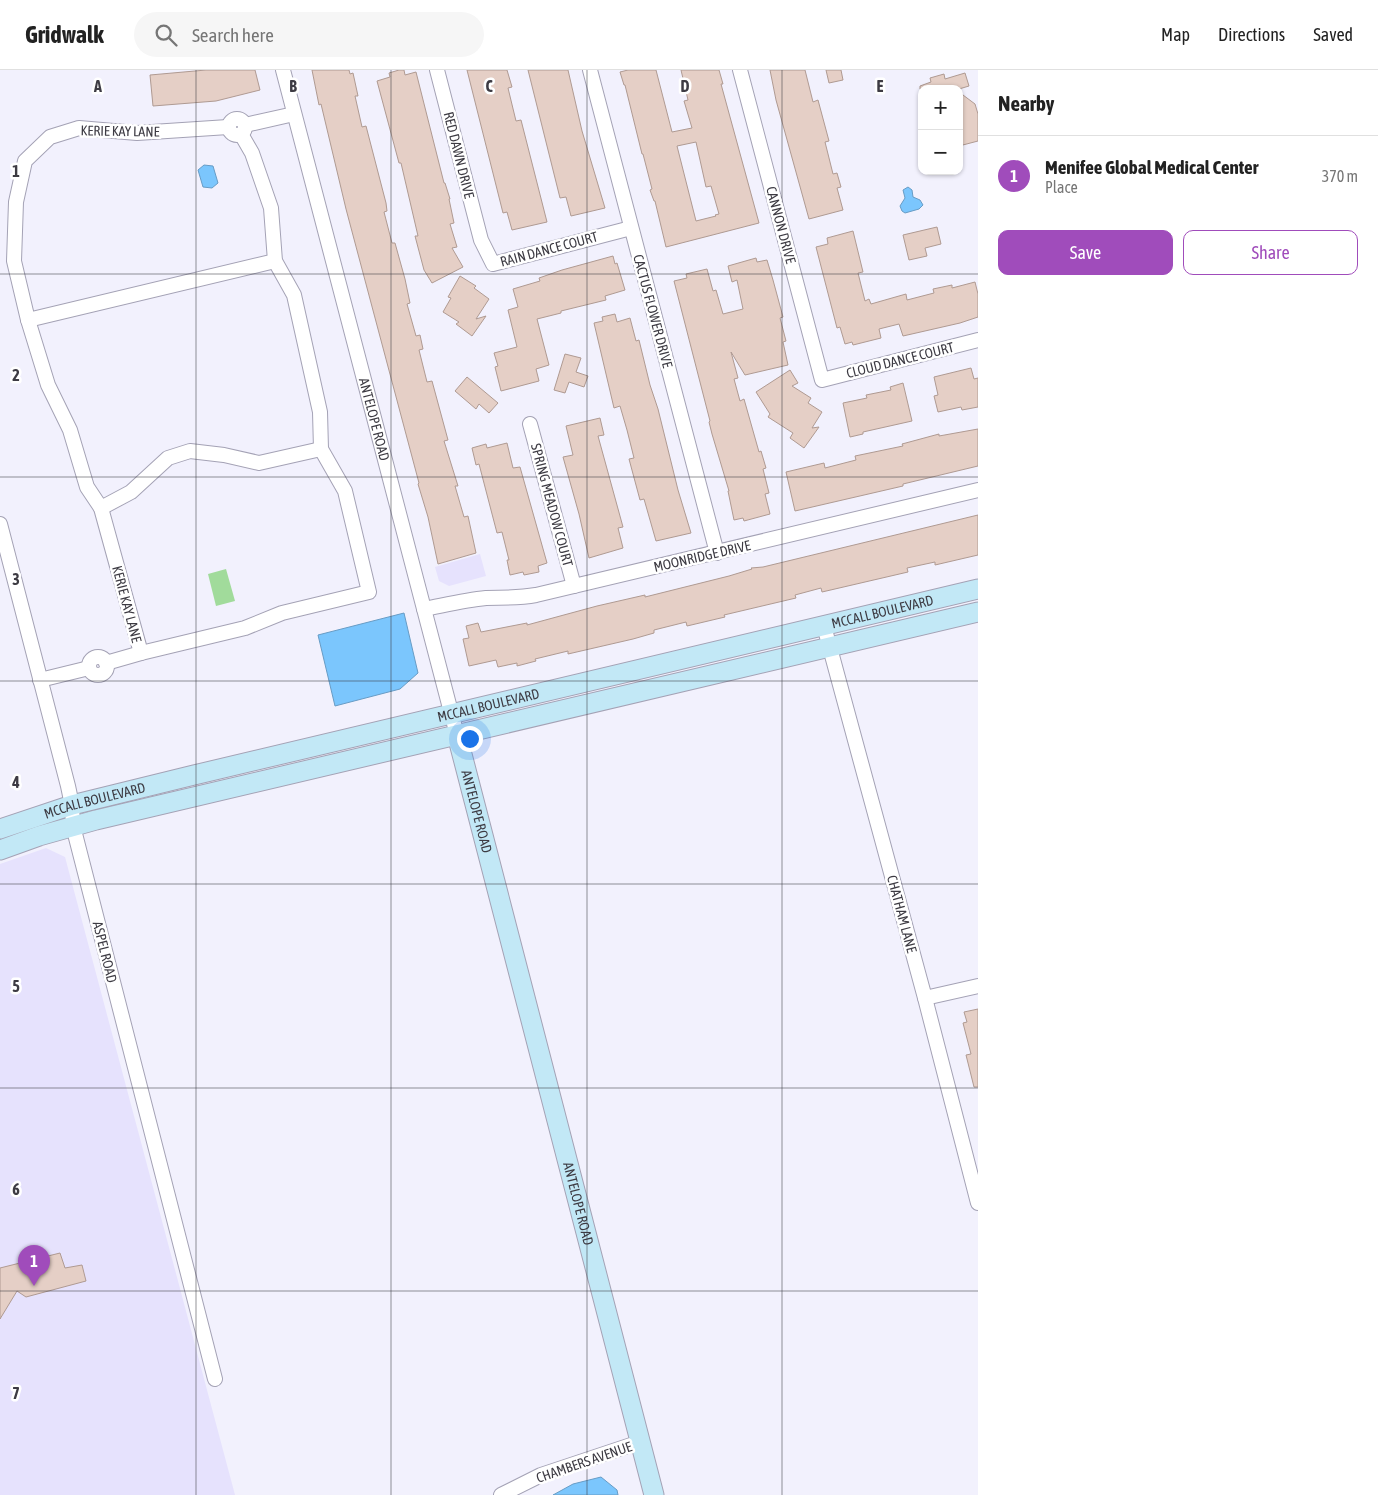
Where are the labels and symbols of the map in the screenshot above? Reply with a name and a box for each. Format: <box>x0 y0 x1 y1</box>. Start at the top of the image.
text: A <box>93 77 102 95</box>
text: B <box>289 77 297 95</box>
text: C <box>485 77 493 95</box>
text: D <box>681 77 690 95</box>
text: E <box>877 77 884 95</box>
street label: RED DAWN DRIVE <box>441 110 477 200</box>
street label: KERIE KAY LANE <box>80 122 160 140</box>
text: 1 <box>12 162 20 180</box>
street label: CANNON DRIVE <box>763 185 799 265</box>
street label: RAIN DANCE COURT <box>498 228 600 270</box>
street label: CACTUS FLOWER DRIVE <box>630 253 676 369</box>
street label: CLOUD DANCE COURT <box>845 339 955 381</box>
text: 2 <box>12 366 20 384</box>
street label: ANTELOPE ROAD <box>356 376 393 463</box>
street label: SPRING MEADOW COURT <box>528 442 576 568</box>
street label: MOONRIDGE DRIVE <box>652 537 752 575</box>
street label: KERIE KAY LANE <box>109 564 145 644</box>
text: 3 <box>12 570 20 588</box>
street label: MCCALL BOULEVARD <box>830 592 935 631</box>
street label: MCCALL BOULEVARD <box>436 685 541 725</box>
your location <box>457 726 483 752</box>
street label: ANTELOPE ROAD <box>458 768 495 855</box>
text: 4 <box>11 773 20 791</box>
street label: MCCALL BOULEVARD <box>42 779 147 822</box>
street label: CHATHAM LANE <box>884 873 920 955</box>
street label: ASPEL ROAD <box>90 920 120 984</box>
text: 5 <box>12 977 20 995</box>
street label: ANTELOPE ROAD <box>560 1160 597 1247</box>
text: 6 <box>12 1180 20 1198</box>
pin: 1 <box>18 1245 50 1286</box>
text: 7 <box>12 1384 20 1402</box>
street label: CHAMBERS AVENUE <box>534 1438 634 1486</box>

